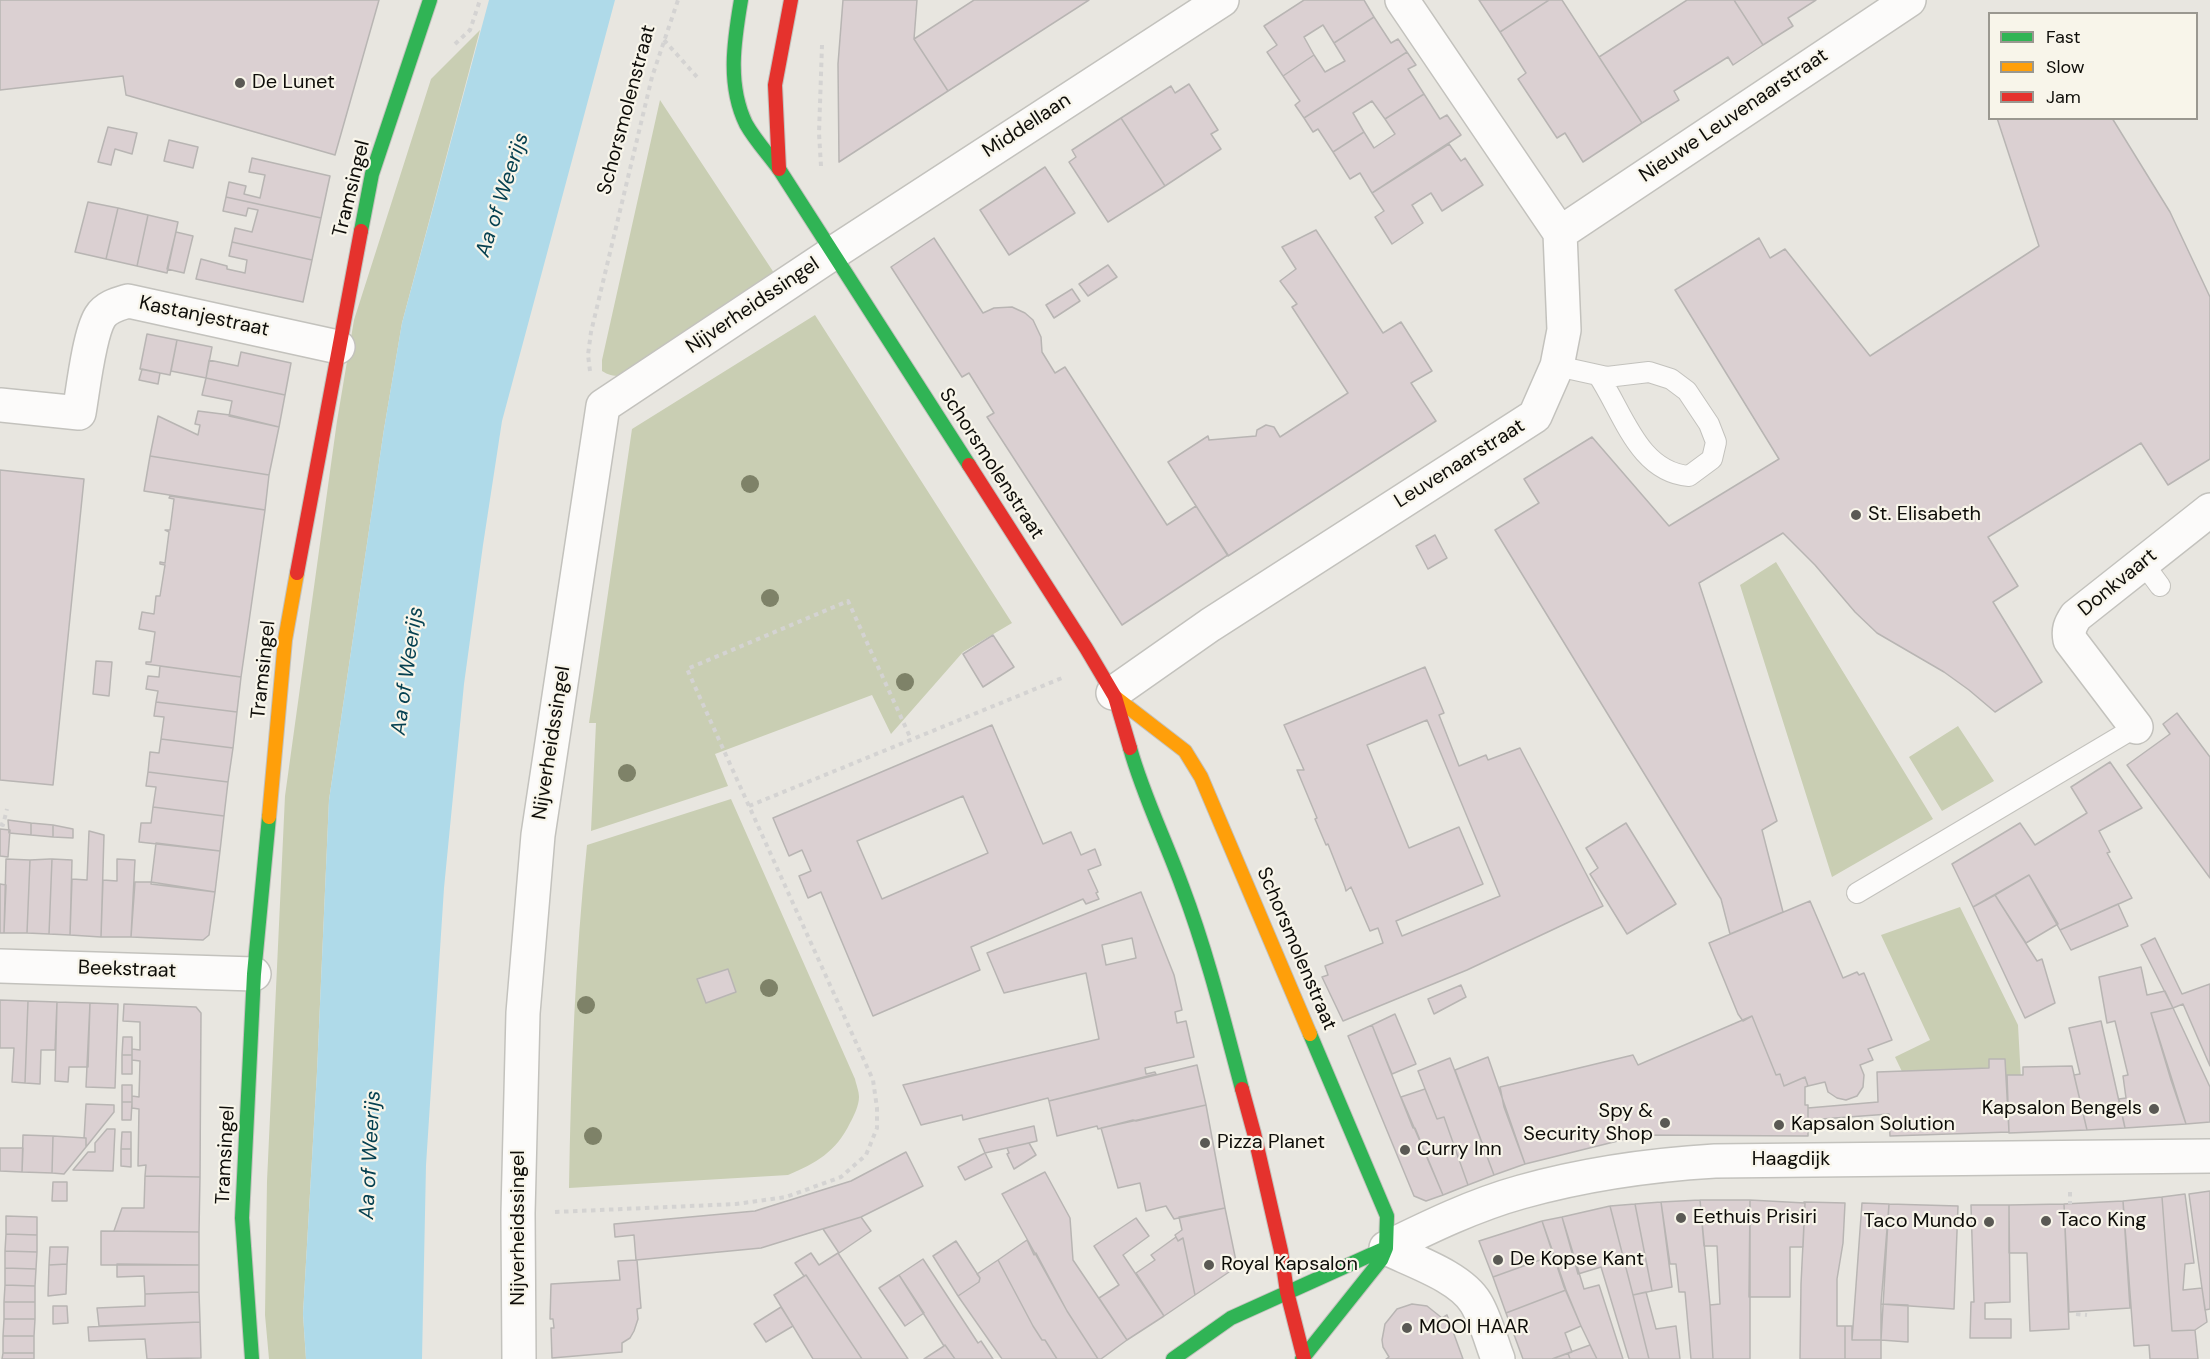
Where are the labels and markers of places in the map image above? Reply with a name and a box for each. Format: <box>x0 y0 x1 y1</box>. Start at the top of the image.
place label: De Lunet <box>252 71 335 95</box>
marker: De Lunet <box>233 76 247 90</box>
place label: St. Elisabeth <box>1868 503 1981 527</box>
marker: St. Elisabeth <box>1849 508 1863 522</box>
place label: Kapsalon Bengels <box>1982 1097 2142 1121</box>
place label: Spy & Security Shop <box>1523 1100 1653 1147</box>
marker: Kapsalon Bengels <box>2147 1102 2161 1116</box>
place label: Kapsalon Solution <box>1791 1113 1955 1137</box>
marker: Spy & Security Shop <box>1658 1116 1672 1130</box>
marker: Kapsalon Solution <box>1772 1118 1786 1132</box>
place label: Pizza Planet <box>1217 1131 1325 1155</box>
marker: Pizza Planet <box>1198 1136 1212 1150</box>
place label: Curry Inn <box>1417 1138 1502 1162</box>
marker: Curry Inn <box>1398 1143 1412 1157</box>
place label: Eethuis Prisiri <box>1693 1206 1817 1230</box>
place label: Taco King <box>2058 1209 2146 1233</box>
place label: Taco Mundo <box>1864 1210 1977 1234</box>
marker: Eethuis Prisiri <box>1674 1211 1688 1225</box>
marker: Taco King <box>2039 1214 2053 1228</box>
marker: Taco Mundo <box>1982 1215 1996 1229</box>
place label: De Kopse Kant <box>1510 1248 1644 1272</box>
place label: Royal Kapsalon <box>1221 1253 1358 1277</box>
marker: De Kopse Kant <box>1491 1253 1505 1267</box>
marker: Royal Kapsalon <box>1202 1258 1216 1272</box>
place label: MOOI HAAR <box>1419 1316 1529 1340</box>
marker: MOOI HAAR <box>1400 1321 1414 1335</box>

